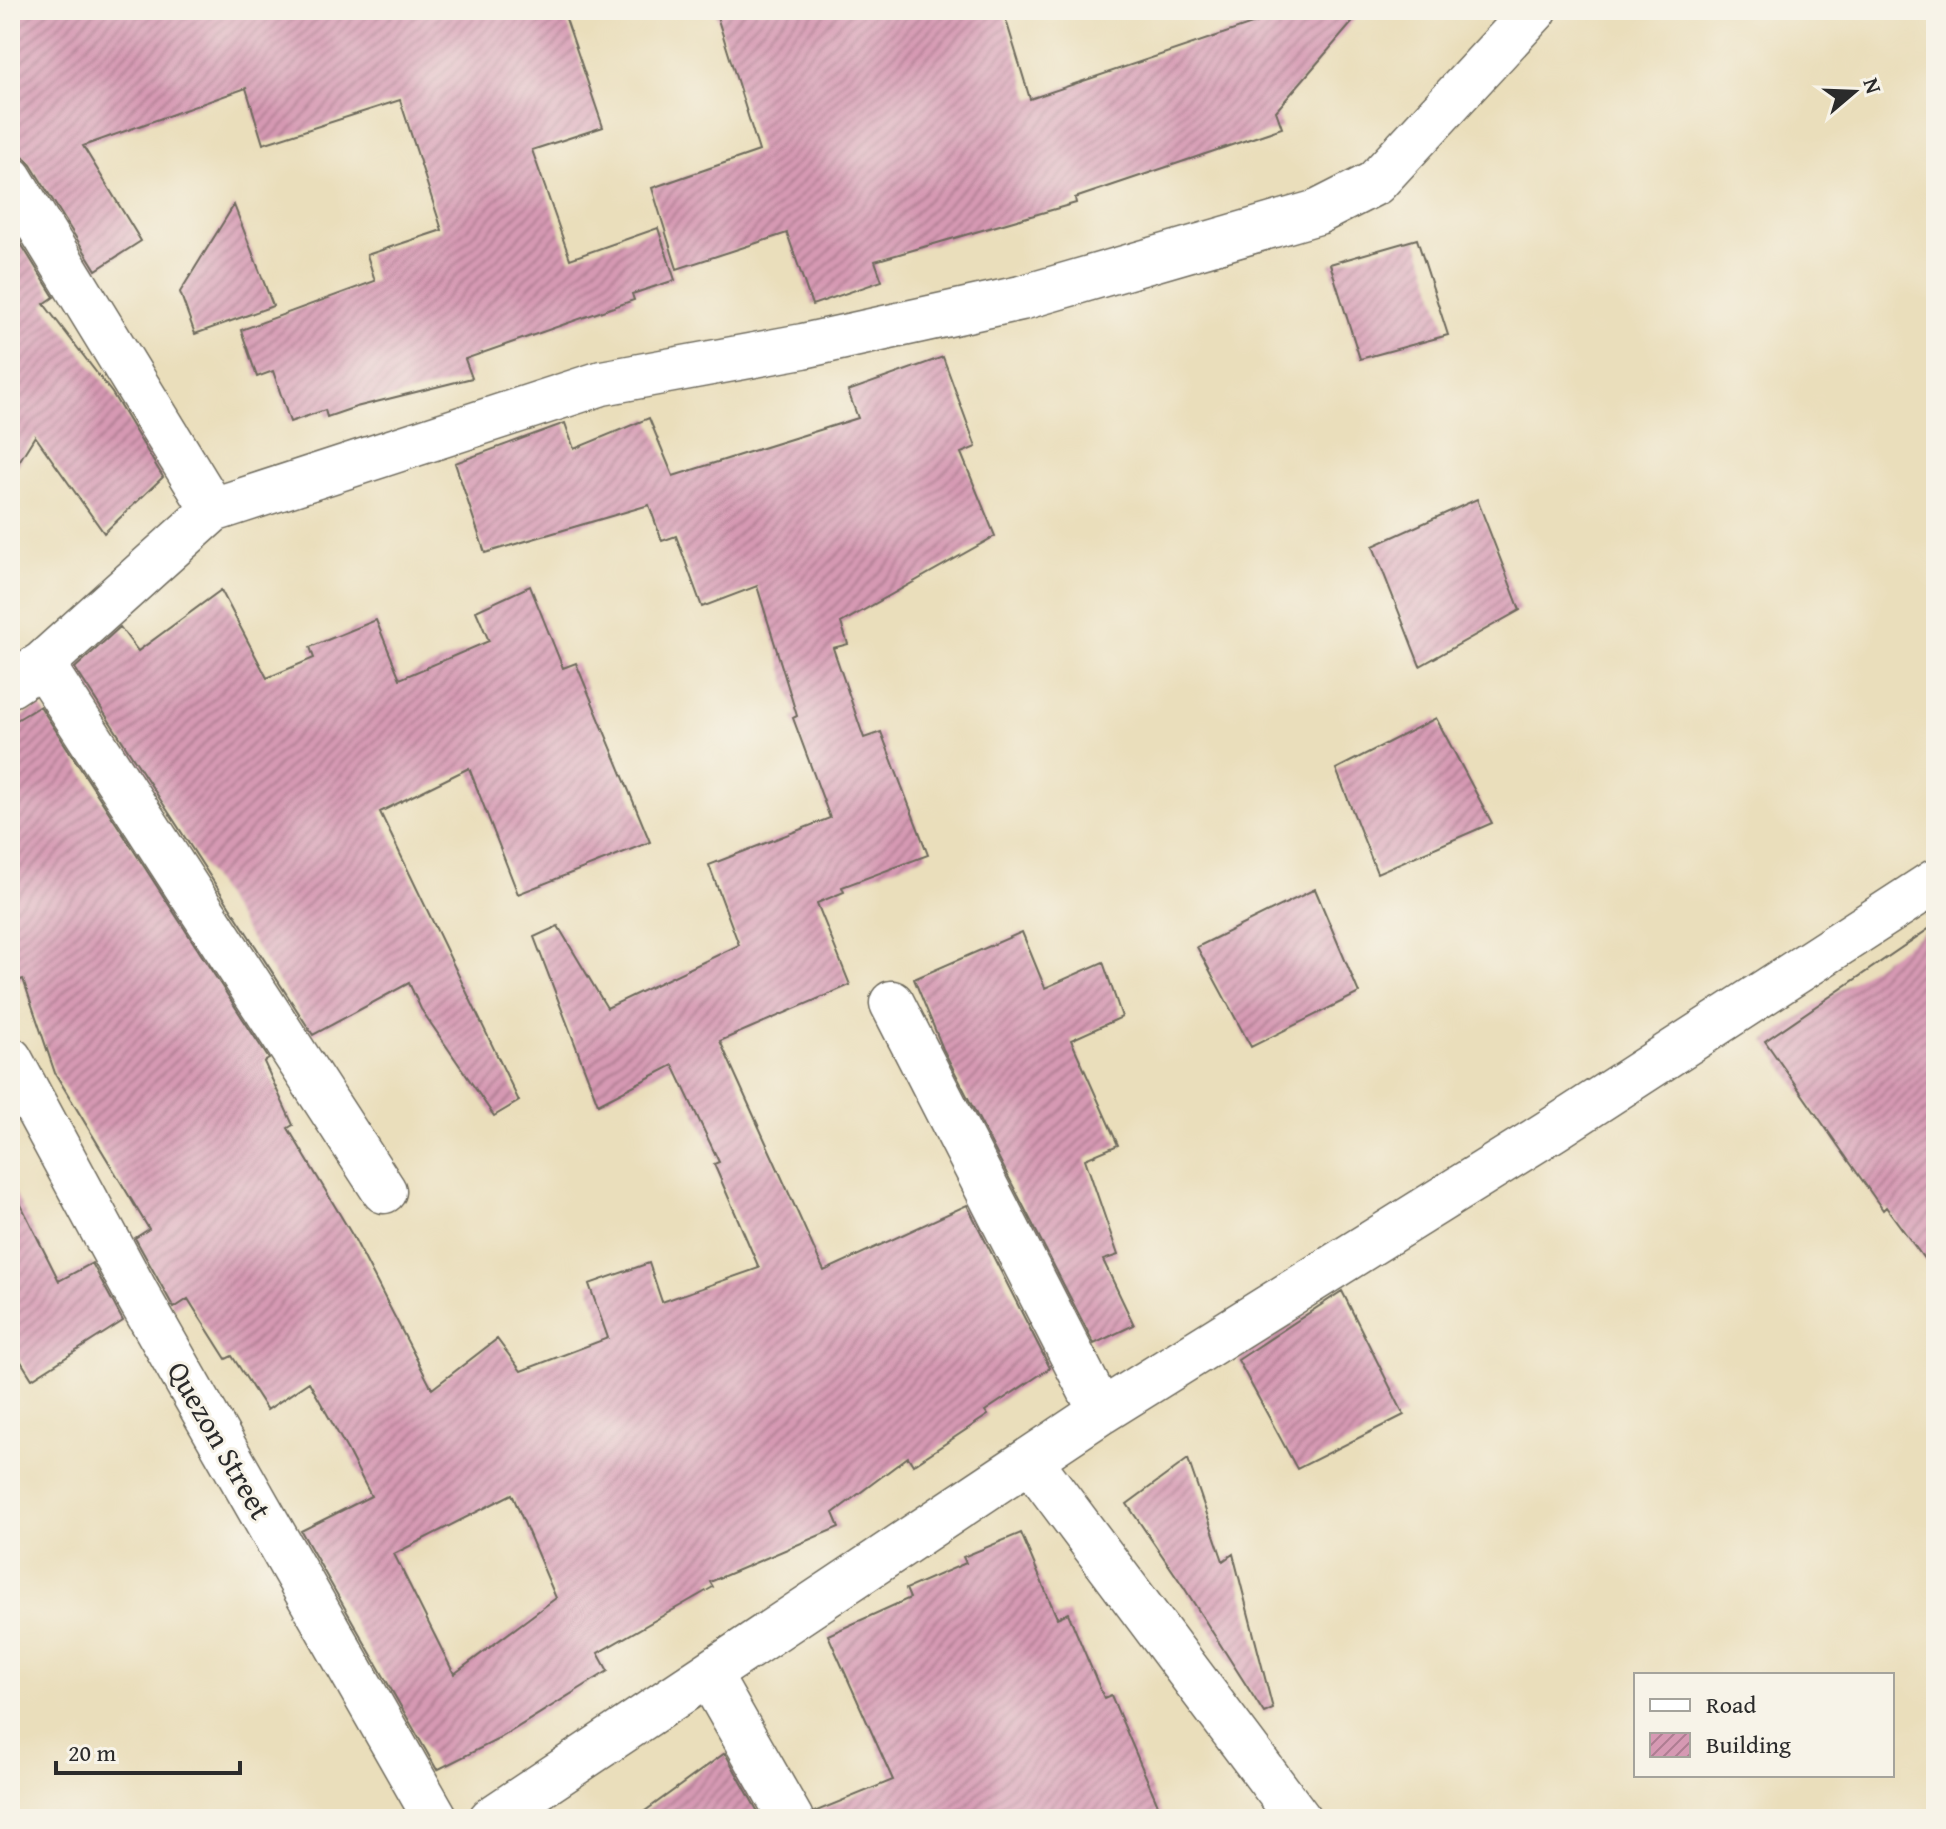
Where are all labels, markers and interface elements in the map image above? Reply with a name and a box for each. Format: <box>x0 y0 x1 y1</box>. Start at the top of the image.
north arrow <box>1814 52 1894 132</box>
text: N <box>1855 73 1891 98</box>
street label: Quezon Street <box>157 1353 283 1528</box>
legend <box>1634 1673 1894 1777</box>
text: Road <box>1706 1687 1756 1722</box>
scale bar <box>56 1725 240 1775</box>
text: Building <box>1706 1727 1791 1762</box>
text: 20 m <box>68 1735 116 1770</box>

